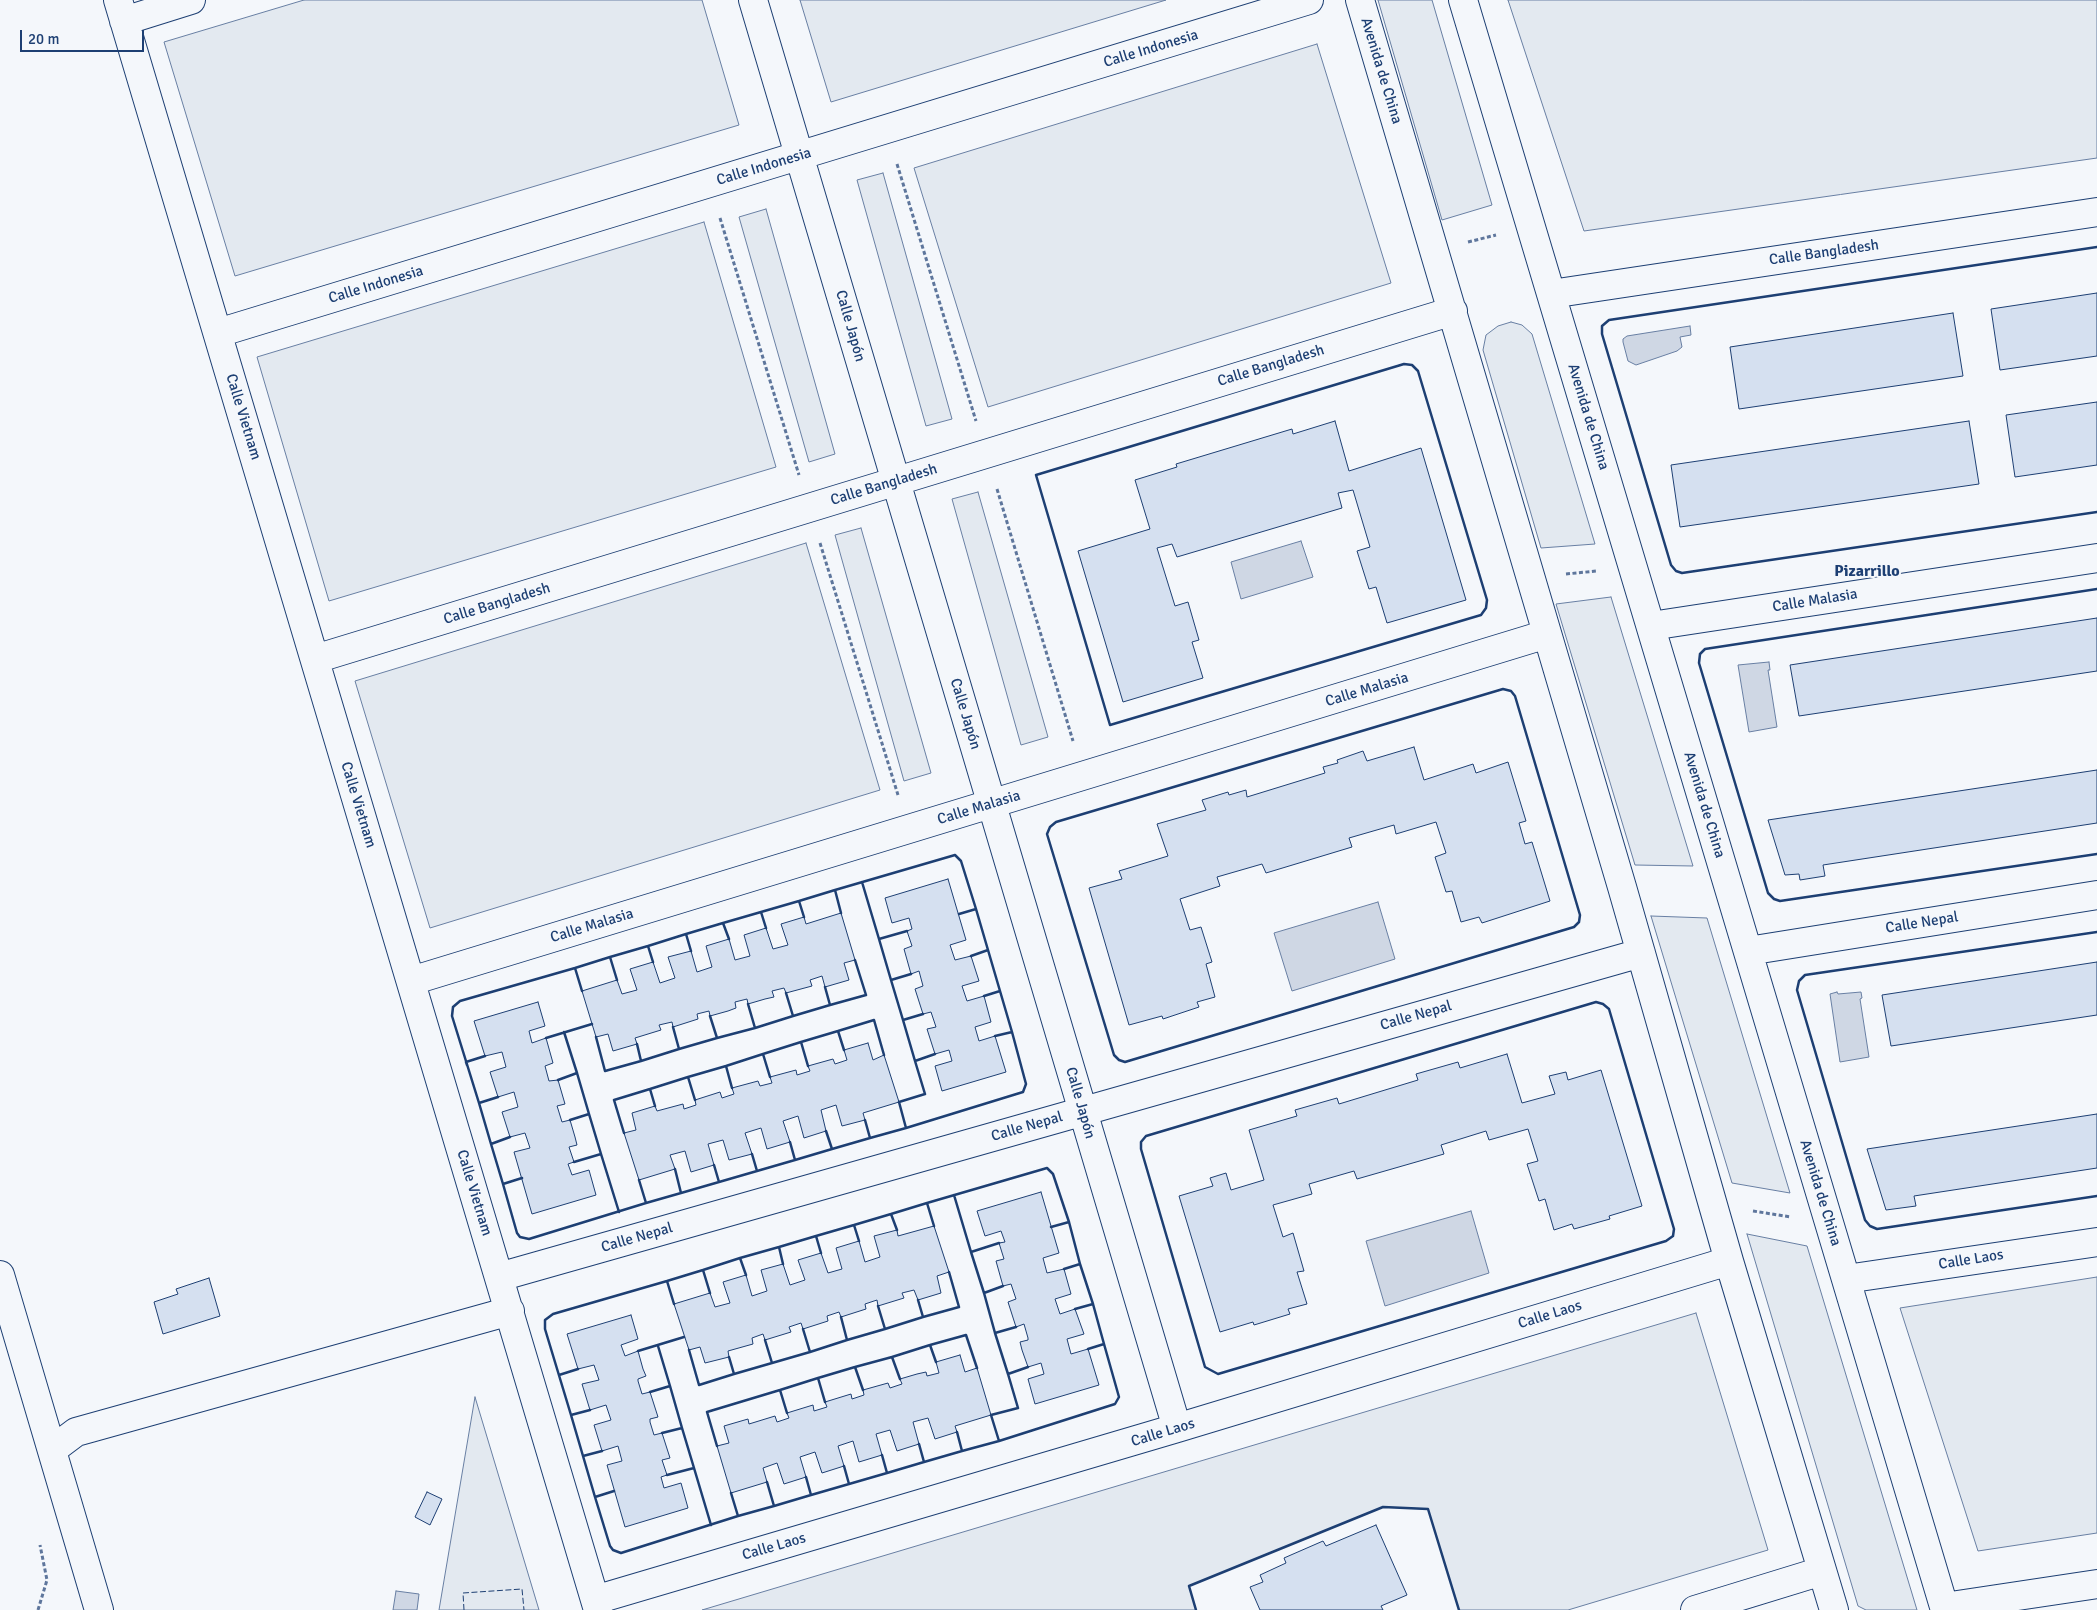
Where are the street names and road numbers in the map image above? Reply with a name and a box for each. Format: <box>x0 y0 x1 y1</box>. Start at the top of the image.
street label: Avenida de China <box>1356 16 1406 126</box>
street label: Calle Indonesia <box>1101 26 1201 72</box>
street label: Calle Indonesia <box>714 144 814 190</box>
street label: Calle Bangladesh <box>1768 236 1880 270</box>
street label: Calle Indonesia <box>326 262 426 308</box>
street label: Calle Japón <box>831 288 869 364</box>
street label: Calle Bangladesh <box>1215 341 1327 391</box>
street label: Avenida de China <box>1563 362 1613 472</box>
street label: Calle Vietnam <box>221 372 265 462</box>
street label: Calle Bangladesh <box>828 460 940 510</box>
street label: Calle Bangladesh <box>441 579 553 629</box>
street label: Calle Malasia <box>1771 585 1859 617</box>
street label: Calle Malasia <box>1323 669 1411 711</box>
street label: Calle Japón <box>946 676 984 752</box>
street label: Avenida de China <box>1679 750 1729 860</box>
street label: Calle Vietnam <box>336 760 380 850</box>
street label: Calle Malasia <box>935 787 1023 829</box>
street label: Calle Malasia <box>548 905 636 947</box>
street label: Calle Nepal <box>1884 908 1960 938</box>
street label: Calle Nepal <box>1378 997 1454 1035</box>
street label: Calle Japón <box>1061 1065 1099 1141</box>
street label: Calle Nepal <box>989 1108 1065 1146</box>
street label: Avenida de China <box>1795 1138 1845 1248</box>
street label: Calle Vietnam <box>452 1148 496 1238</box>
street label: Calle Nepal <box>599 1219 675 1257</box>
street label: Calle Laos <box>1937 1246 2005 1274</box>
street label: Calle Laos <box>1516 1297 1584 1333</box>
street label: Calle Laos <box>1129 1415 1197 1451</box>
street label: Calle Laos <box>740 1529 808 1565</box>

